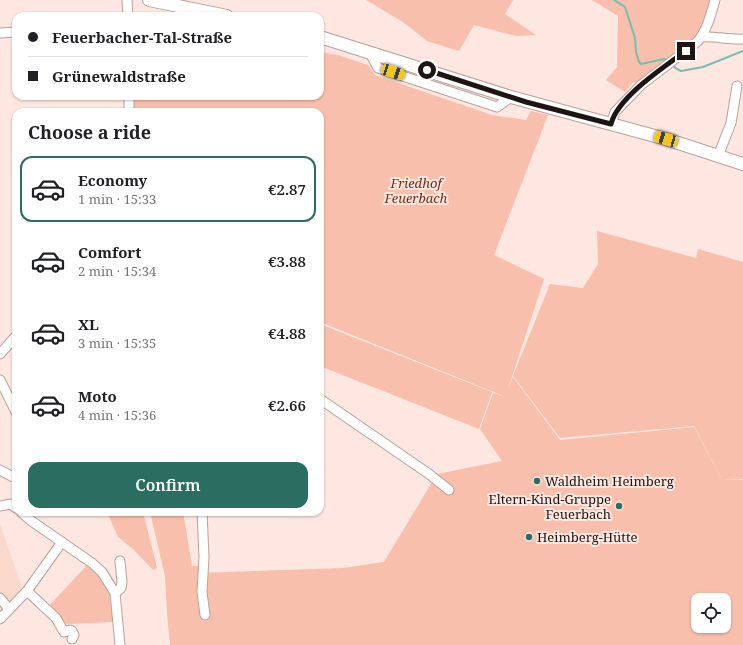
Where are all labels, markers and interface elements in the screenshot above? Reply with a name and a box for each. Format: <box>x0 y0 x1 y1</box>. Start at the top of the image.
text: Feuerbacher-Tal-Straße <box>52 27 232 47</box>
route end <box>677 42 695 60</box>
route start <box>418 61 436 79</box>
car <box>380 63 406 81</box>
text: Grünewaldstraße <box>52 66 186 86</box>
text: Choose a ride <box>28 120 151 144</box>
car <box>653 130 679 148</box>
text: Economy <box>78 170 147 190</box>
icon: car <box>30 171 66 207</box>
park label: Friedhof Feuerbach <box>384 174 448 207</box>
text: €2.87 <box>268 179 306 199</box>
text: 1 min · 15:33 <box>78 190 156 208</box>
text: Comfort <box>78 242 141 262</box>
icon: car <box>30 243 66 279</box>
text: €3.88 <box>268 251 306 271</box>
text: 2 min · 15:34 <box>78 262 156 280</box>
text: XL <box>78 314 99 334</box>
icon: car <box>30 315 66 351</box>
text: €4.88 <box>268 323 306 343</box>
text: 3 min · 15:35 <box>78 334 156 352</box>
text: Moto <box>78 386 117 406</box>
icon: car <box>30 387 66 423</box>
text: €2.66 <box>268 395 306 415</box>
text: 4 min · 15:36 <box>78 406 156 424</box>
button: Confirm <box>28 462 308 508</box>
place label: Waldheim Heimberg <box>545 472 674 490</box>
marker: Waldheim Heimberg <box>532 476 542 486</box>
place label: Eltern-Kind-Gruppe Feuerbach <box>489 490 611 523</box>
marker: Eltern-Kind-Gruppe Feuerbach <box>614 501 624 511</box>
place label: Heimberg-Hütte <box>537 528 638 546</box>
marker: Heimberg-Hütte <box>524 532 534 542</box>
map controls <box>691 593 731 633</box>
button: locate <box>691 593 731 633</box>

